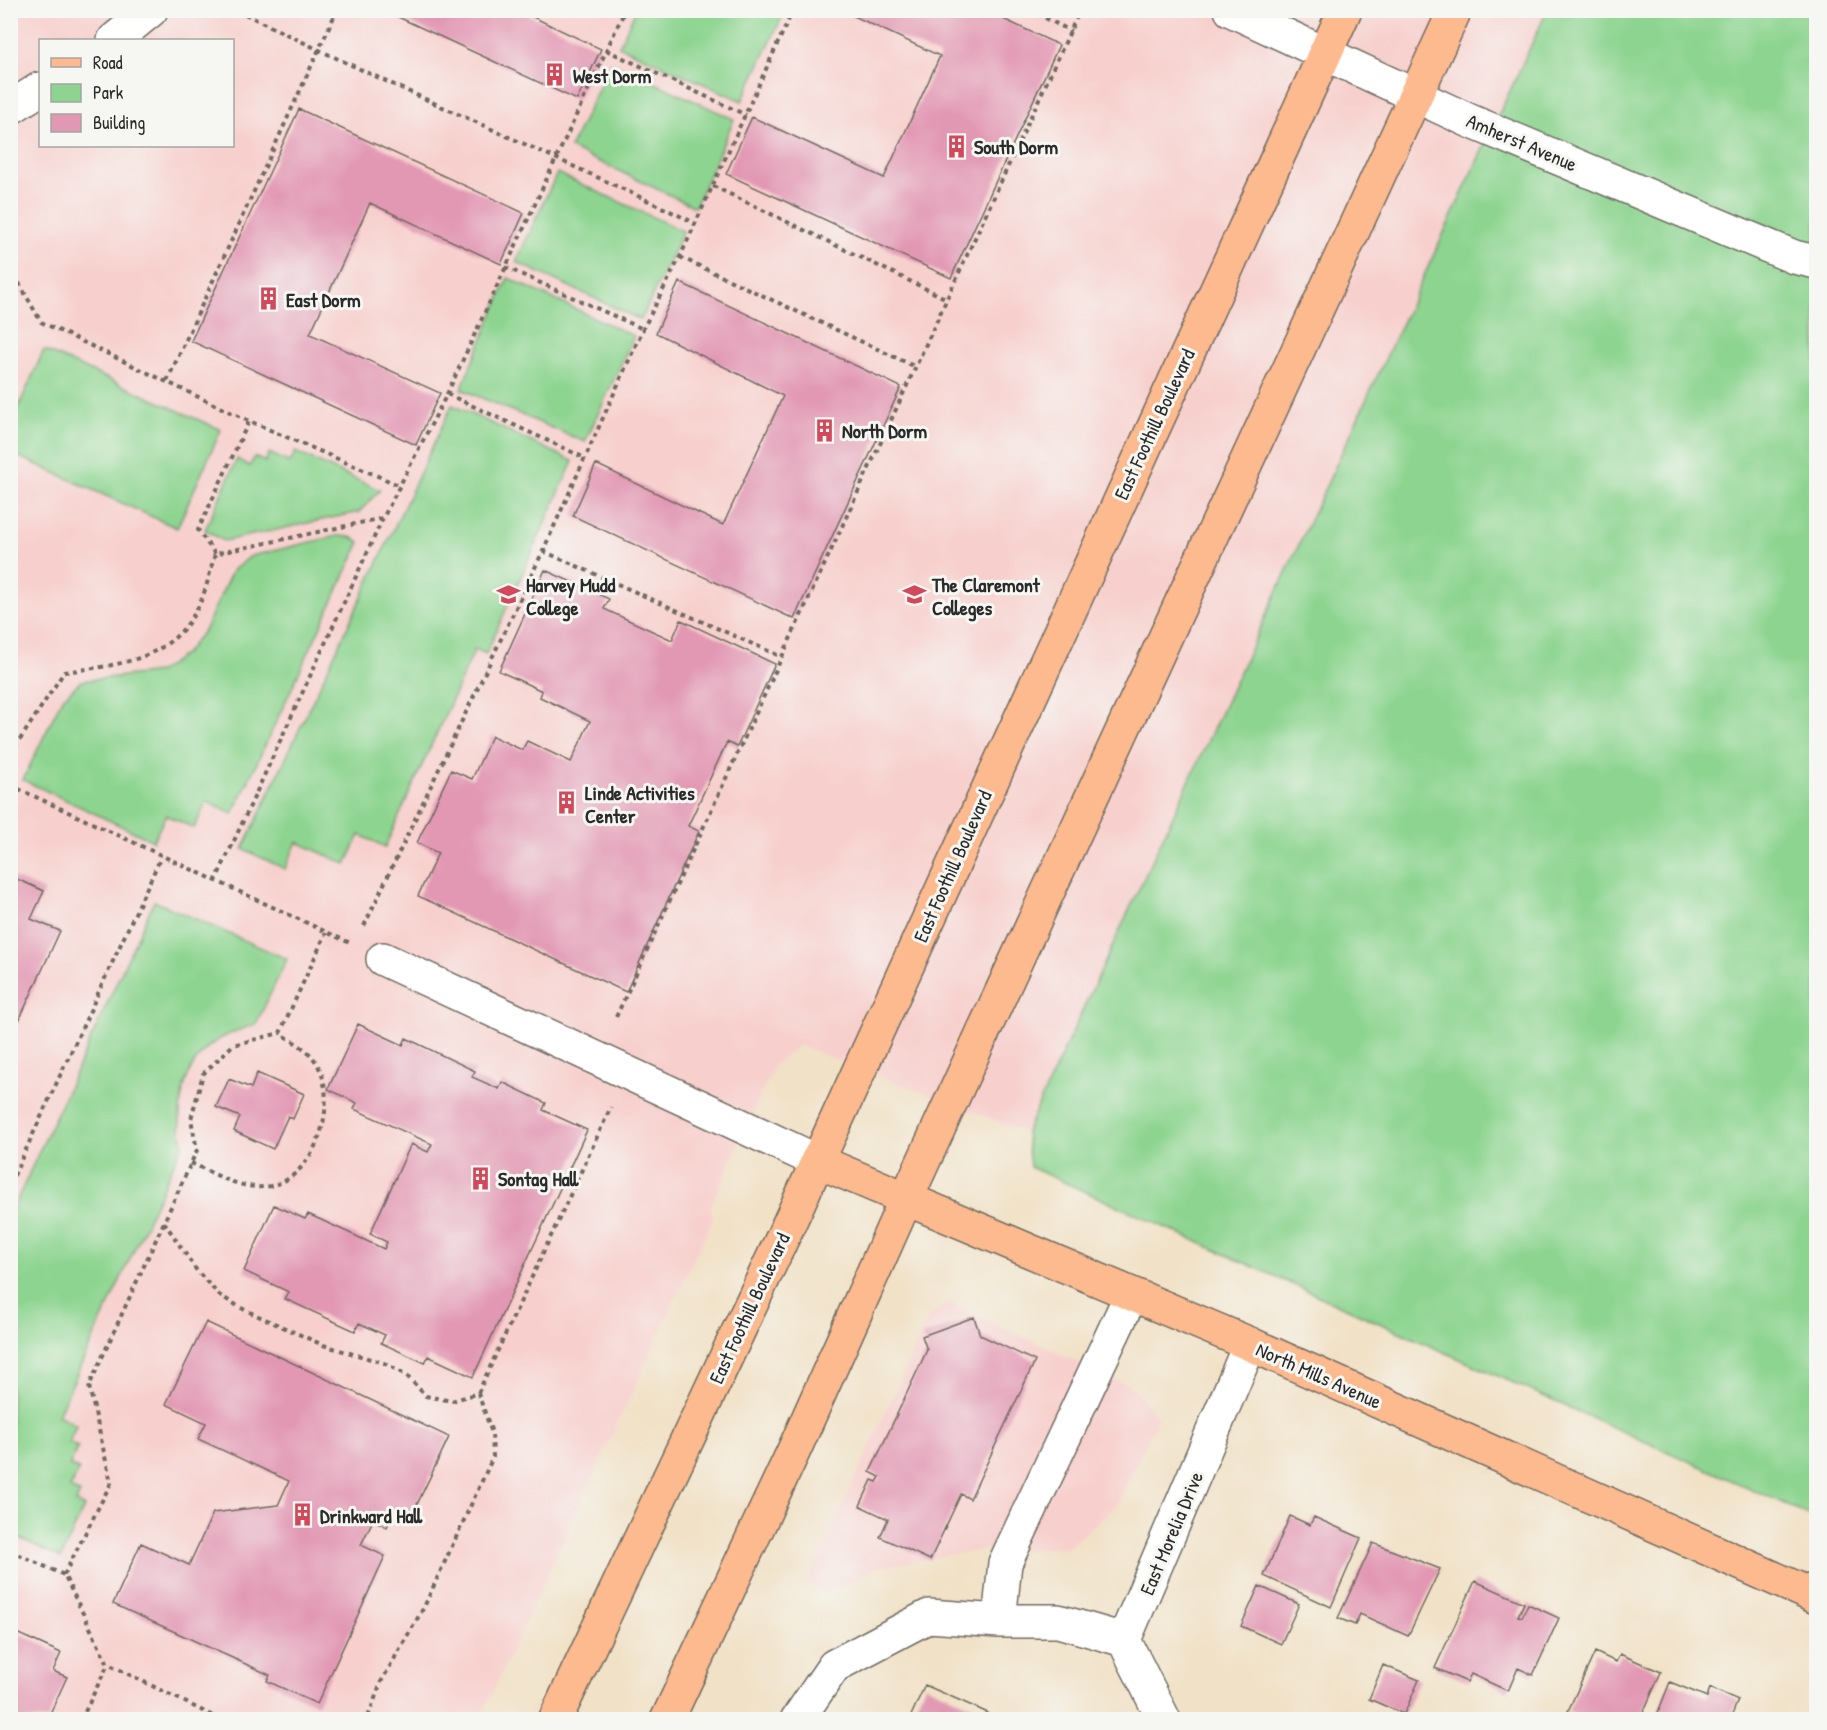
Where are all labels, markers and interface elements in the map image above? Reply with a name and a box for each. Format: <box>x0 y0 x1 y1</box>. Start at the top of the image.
legend <box>39 39 234 147</box>
text: Road <box>93 50 123 75</box>
building icon: West Dorm <box>542 62 568 88</box>
place label: West Dorm <box>573 62 652 89</box>
text: Park <box>93 80 124 105</box>
street label: Amherst Avenue <box>1463 107 1581 177</box>
text: Building <box>93 110 145 135</box>
building icon: South Dorm <box>943 133 969 159</box>
place label: South Dorm <box>974 133 1058 160</box>
building icon: East Dorm <box>255 286 281 312</box>
place label: East Dorm <box>286 286 361 313</box>
street label: East Foothill Boulevard <box>1107 344 1201 504</box>
building icon: North Dorm <box>811 417 837 443</box>
place label: North Dorm <box>842 417 928 444</box>
place label: Harvey Mudd College <box>526 571 616 622</box>
place label: The Claremont Colleges <box>931 571 1041 622</box>
school or university icon: Harvey Mudd College <box>495 582 521 608</box>
school or university icon: The Claremont Colleges <box>901 582 927 608</box>
place label: Linde Activities Center <box>585 779 695 829</box>
street label: East Foothill Boulevard <box>906 786 998 946</box>
building icon: Linde Activities Center <box>554 790 580 816</box>
building icon: Sontag Hall <box>467 1165 493 1191</box>
place label: Sontag Hall <box>498 1165 580 1193</box>
street label: East Foothill Boulevard <box>702 1228 796 1388</box>
street label: North Mills Avenue <box>1252 1335 1386 1415</box>
street label: East Morelia Drive <box>1133 1467 1209 1599</box>
building icon: Drinkward Hall <box>289 1502 315 1528</box>
place label: Drinkward Hall <box>320 1502 423 1529</box>

